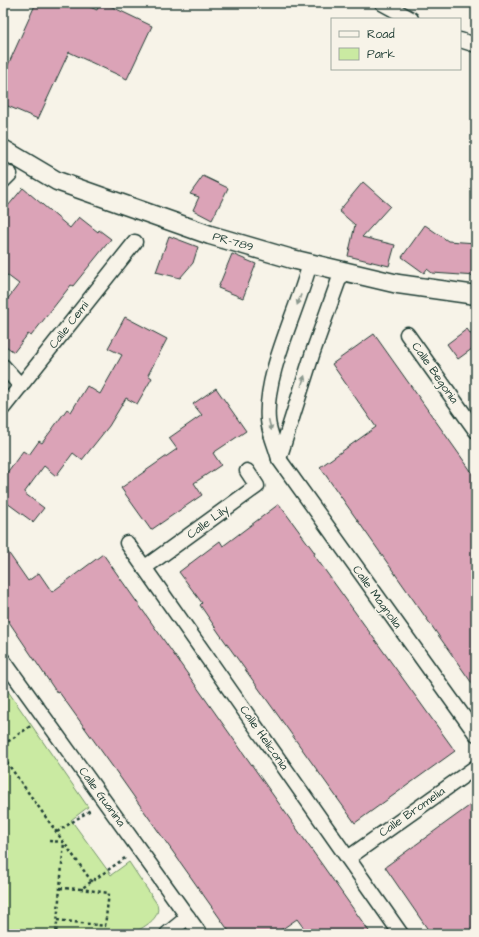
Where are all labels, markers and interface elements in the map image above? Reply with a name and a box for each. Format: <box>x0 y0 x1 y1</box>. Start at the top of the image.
legend <box>331 18 461 70</box>
text: Road <box>367 26 395 43</box>
text: Park <box>367 46 395 63</box>
street label: PR-789 <box>211 228 256 256</box>
one-way arrow <box>296 295 302 307</box>
street label: Calle Cemí <box>45 298 93 352</box>
street label: Calle Begonia <box>407 339 462 408</box>
one-way arrow <box>300 375 306 387</box>
one-way arrow <box>267 419 273 432</box>
street label: Calle Lily <box>183 501 233 544</box>
street label: Calle Magnolia <box>347 562 406 633</box>
street label: Calle Heliconia <box>235 702 293 774</box>
street label: Calle Guanina <box>75 764 129 830</box>
street label: Calle Bromelia <box>375 783 449 841</box>

